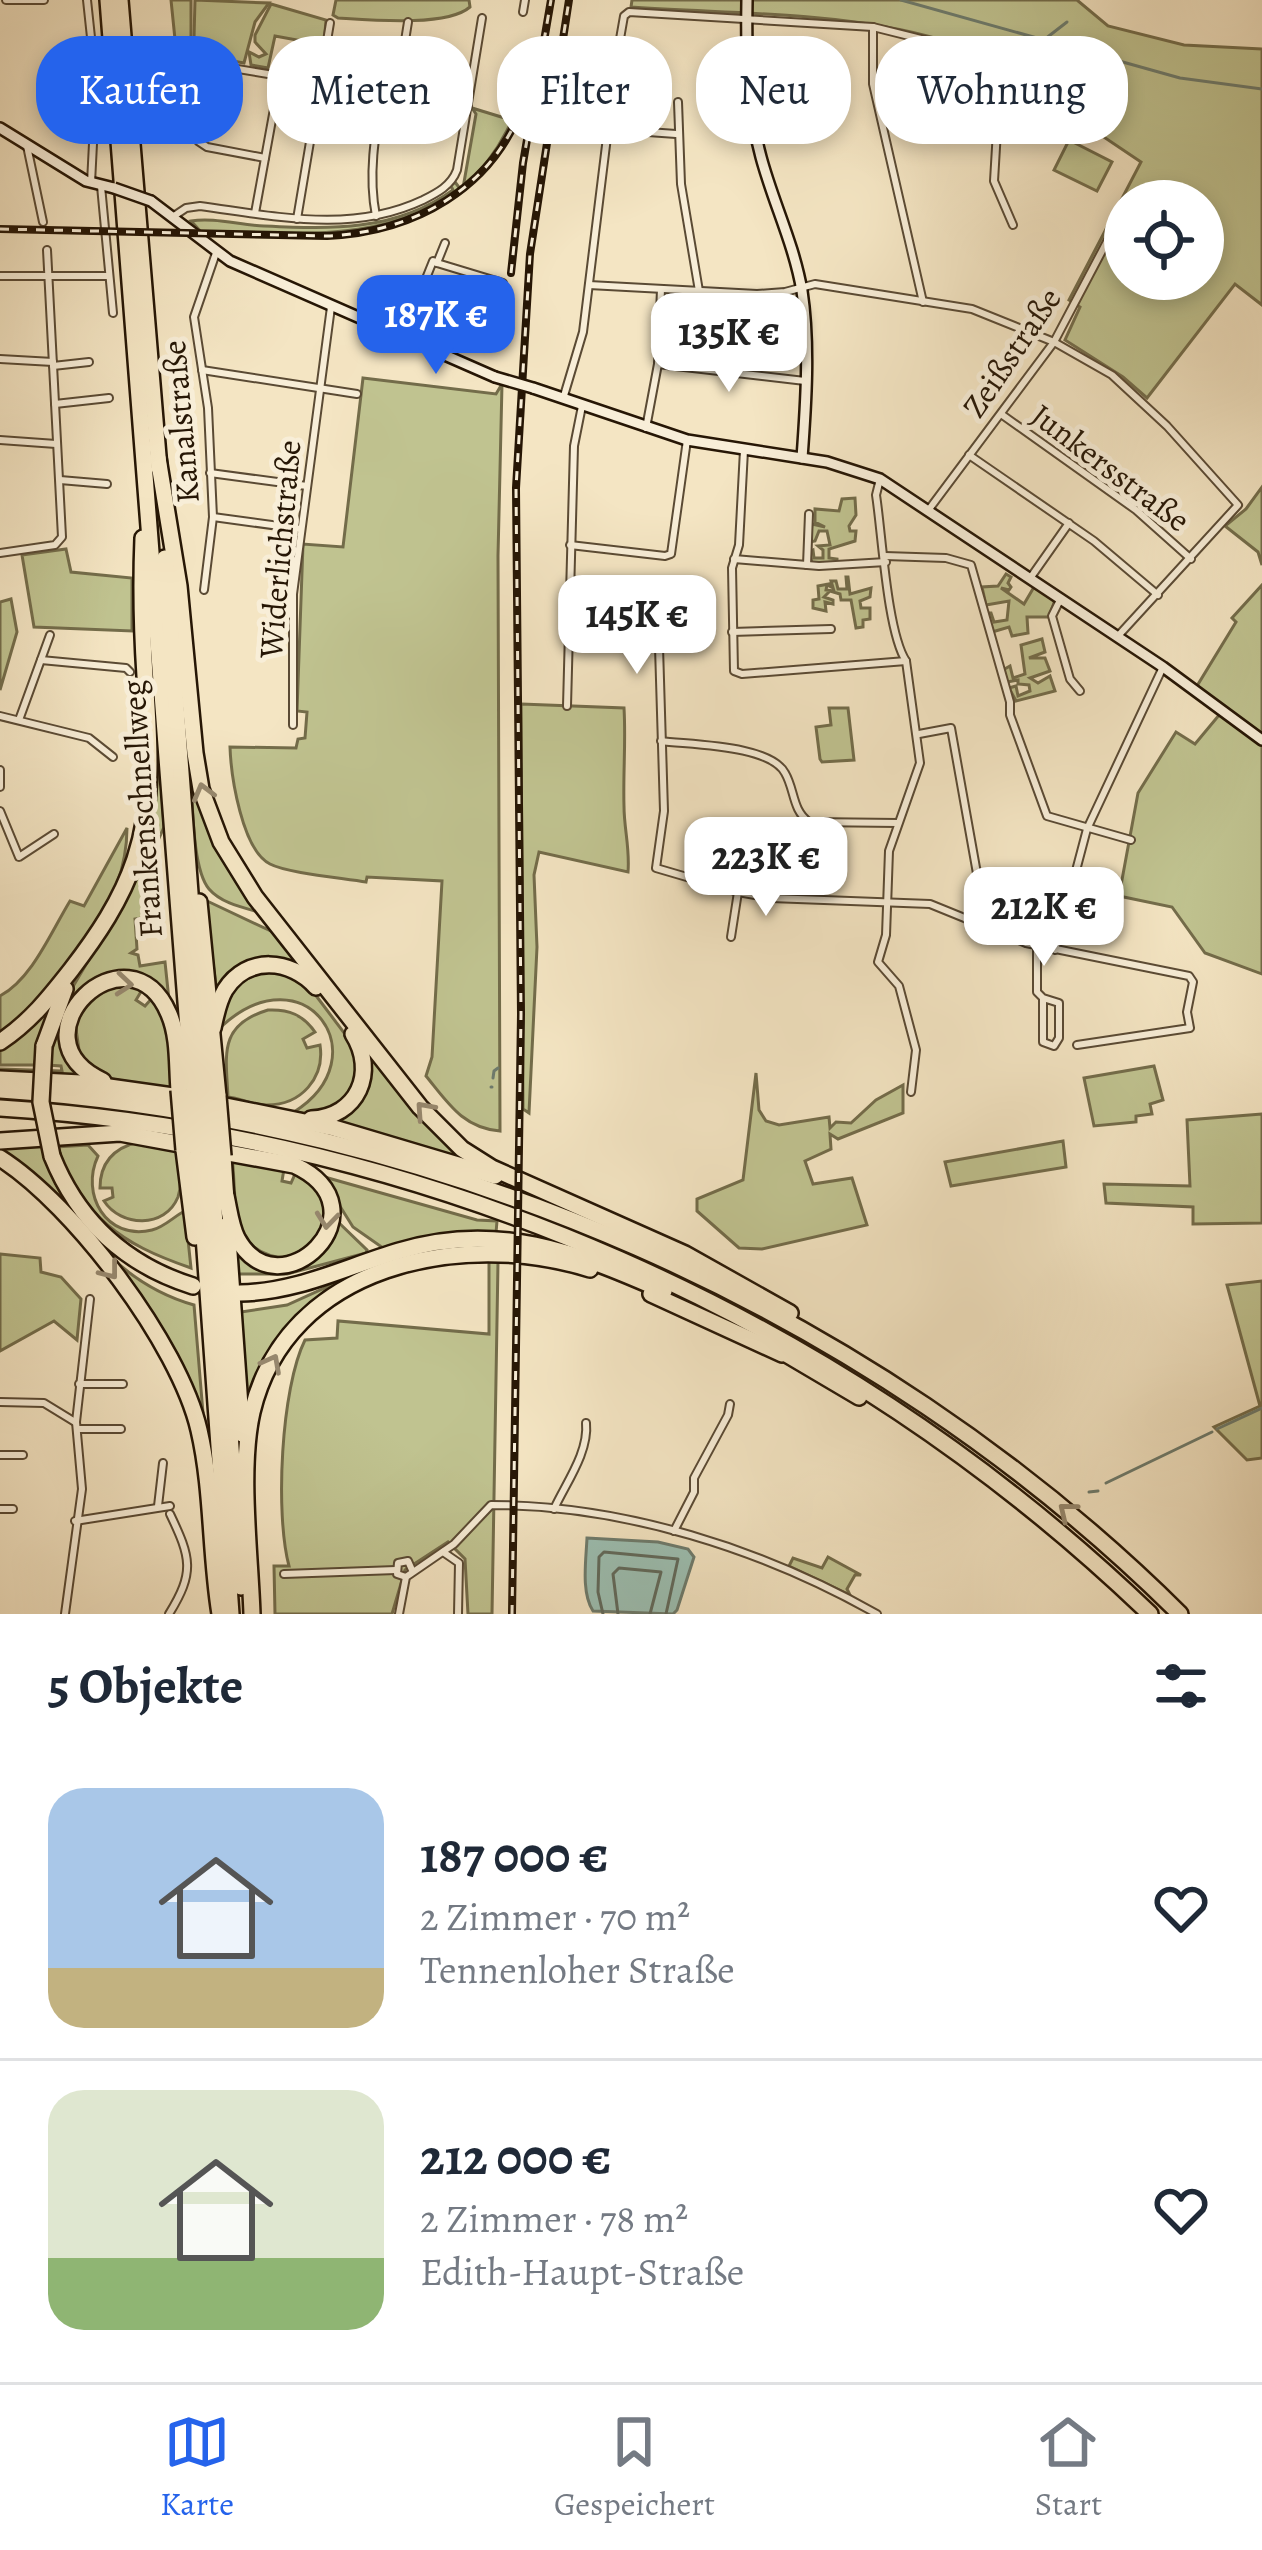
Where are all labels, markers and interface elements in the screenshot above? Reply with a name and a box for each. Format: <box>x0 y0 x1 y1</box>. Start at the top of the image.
chip: Kaufen <box>36 36 243 144</box>
chip: Mieten <box>267 36 473 144</box>
chip: Filter <box>497 36 672 144</box>
chip: Neu <box>696 36 851 144</box>
chip: Wohnung <box>875 36 1128 144</box>
map controls <box>1104 180 1224 300</box>
button: locate <box>1104 180 1224 300</box>
pin: 187K € <box>338 275 534 377</box>
street label: Zeißstraße <box>951 278 1071 426</box>
text: 187K € <box>384 287 488 340</box>
pin: 135K € <box>631 293 827 395</box>
text: 135K € <box>678 305 780 358</box>
street label: Kanalstraße <box>151 339 210 505</box>
street label: Junkersstraße <box>1022 393 1199 542</box>
street label: Widerlichstraße <box>247 438 311 661</box>
pin: 145K € <box>539 575 735 677</box>
text: 145K € <box>585 587 689 640</box>
street label: Frankenschnellweg <box>110 678 173 939</box>
one-way arrow <box>193 782 218 802</box>
pin: 223K € <box>668 817 864 919</box>
text: 223K € <box>711 829 821 882</box>
pin: 212K € <box>946 867 1142 969</box>
text: 212K € <box>991 879 1097 932</box>
one-way arrow <box>114 970 133 996</box>
one-way arrow <box>417 1102 438 1123</box>
one-way arrow <box>315 1210 340 1229</box>
one-way arrow <box>96 1258 117 1280</box>
one-way arrow <box>258 1355 281 1376</box>
one-way arrow <box>1059 1504 1081 1526</box>
text: 5 Objekte <box>48 1651 243 1721</box>
icon: filters <box>1148 1653 1214 1719</box>
text: 187 000 € <box>420 1820 609 1890</box>
icon: home <box>144 1836 288 1980</box>
icon: heart <box>1148 1875 1214 1941</box>
text: 2 Zimmer · 70 m² <box>420 1890 690 1943</box>
text: Tennenloher Straße <box>420 1943 735 1996</box>
text: 212 000 € <box>420 2122 612 2192</box>
icon: home <box>144 2138 288 2282</box>
icon: heart <box>1148 2177 1214 2243</box>
text: 2 Zimmer · 78 m² <box>420 2192 688 2245</box>
text: Edith-Haupt-Straße <box>420 2245 744 2298</box>
tab: Karte <box>160 2409 234 2526</box>
tab: Gespeichert <box>554 2409 715 2526</box>
tab: Start <box>1035 2409 1102 2526</box>

